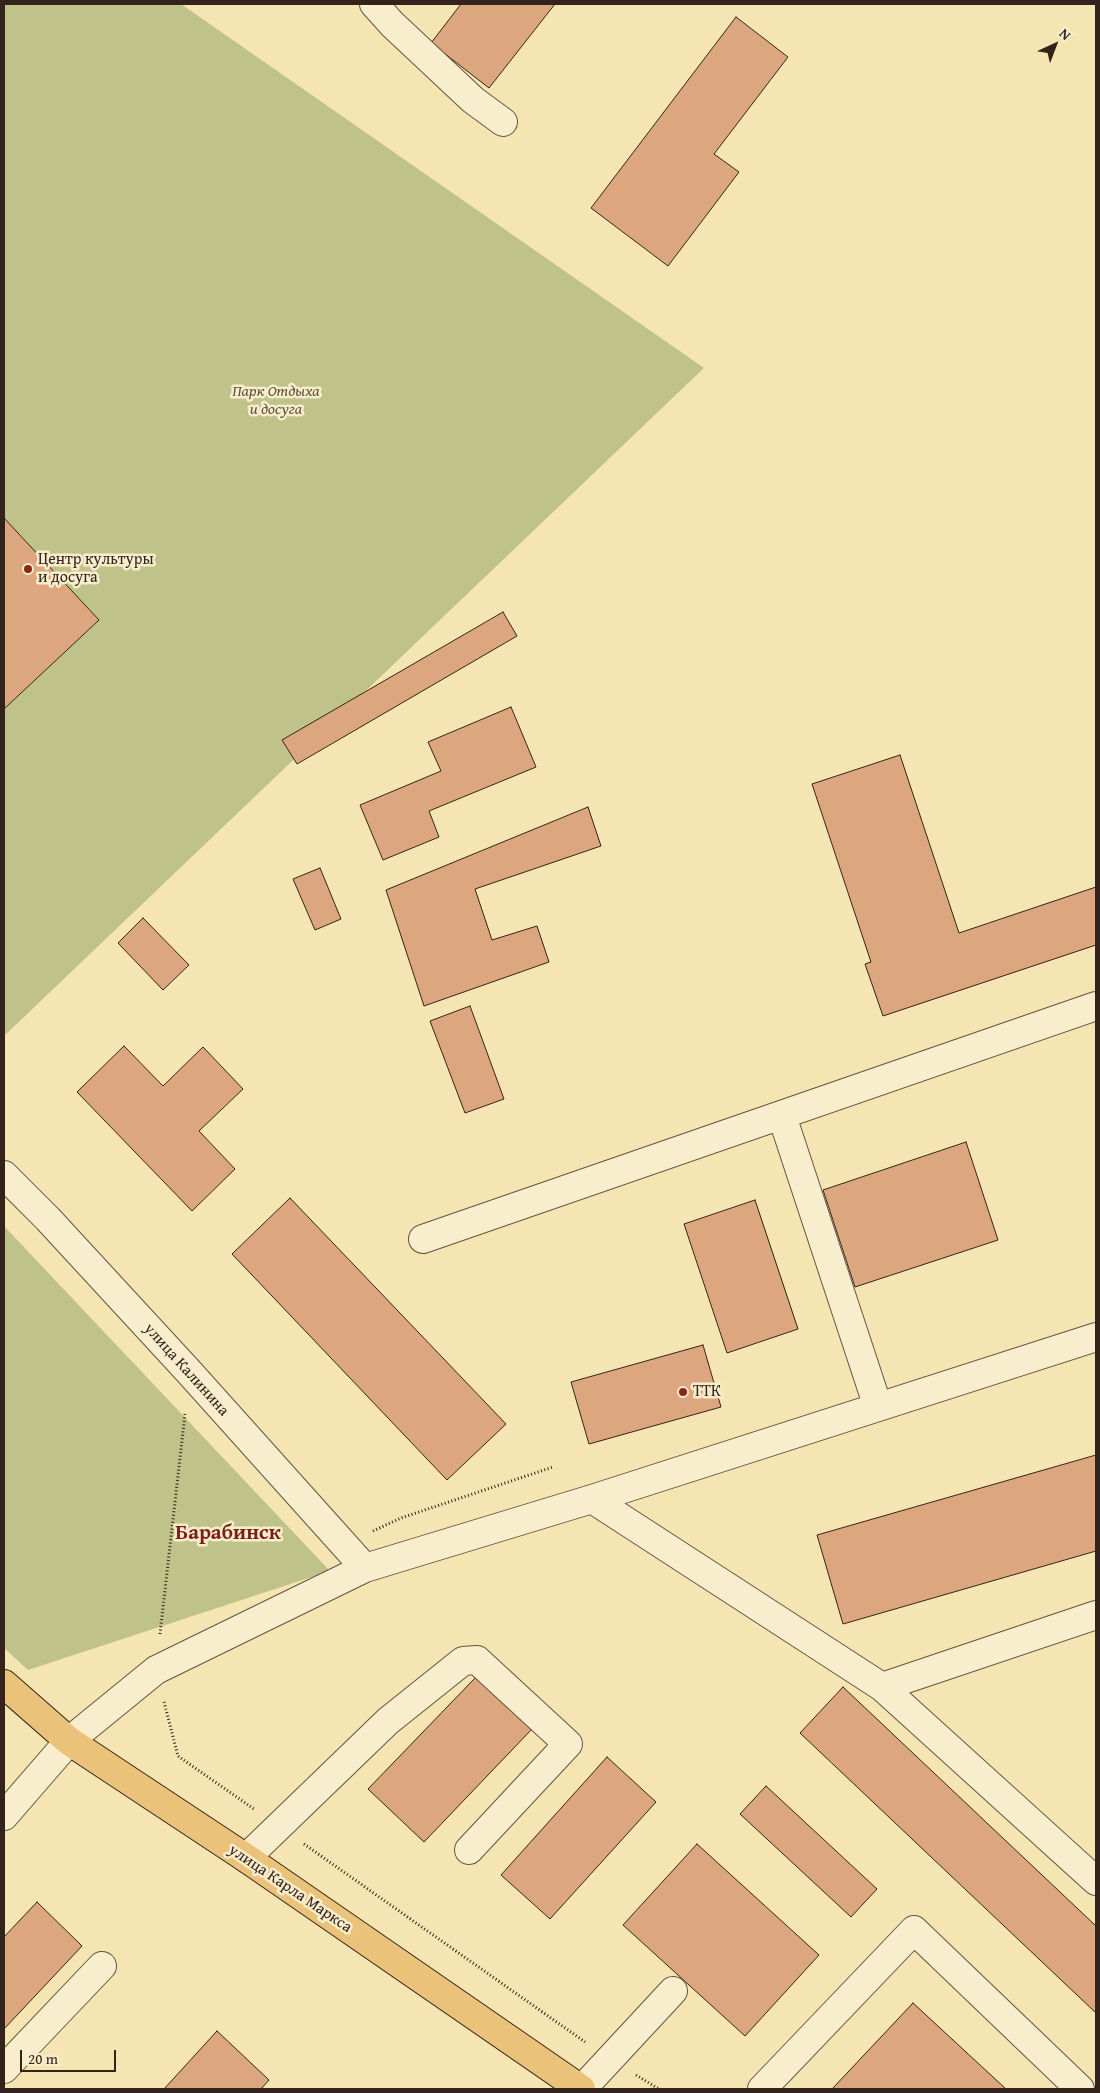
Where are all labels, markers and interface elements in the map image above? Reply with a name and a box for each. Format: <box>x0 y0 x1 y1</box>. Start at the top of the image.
north arrow <box>1030 20 1080 70</box>
text: N <box>1055 24 1075 45</box>
park label: Парк Отдыха и досуга <box>232 382 320 420</box>
place label: Центр культуры и досуга <box>38 550 154 588</box>
marker: Центр культуры и досуга <box>22 563 34 575</box>
street label: улица Калинина <box>139 1320 233 1420</box>
place label: ТТК <box>693 1382 721 1402</box>
marker: ТТК <box>677 1386 689 1398</box>
district label: Барабинск <box>175 1521 281 1547</box>
street label: улица Карла Маркса <box>225 1841 355 1937</box>
scale bar <box>22 2040 119 2072</box>
text: 20 m <box>28 2048 58 2069</box>

